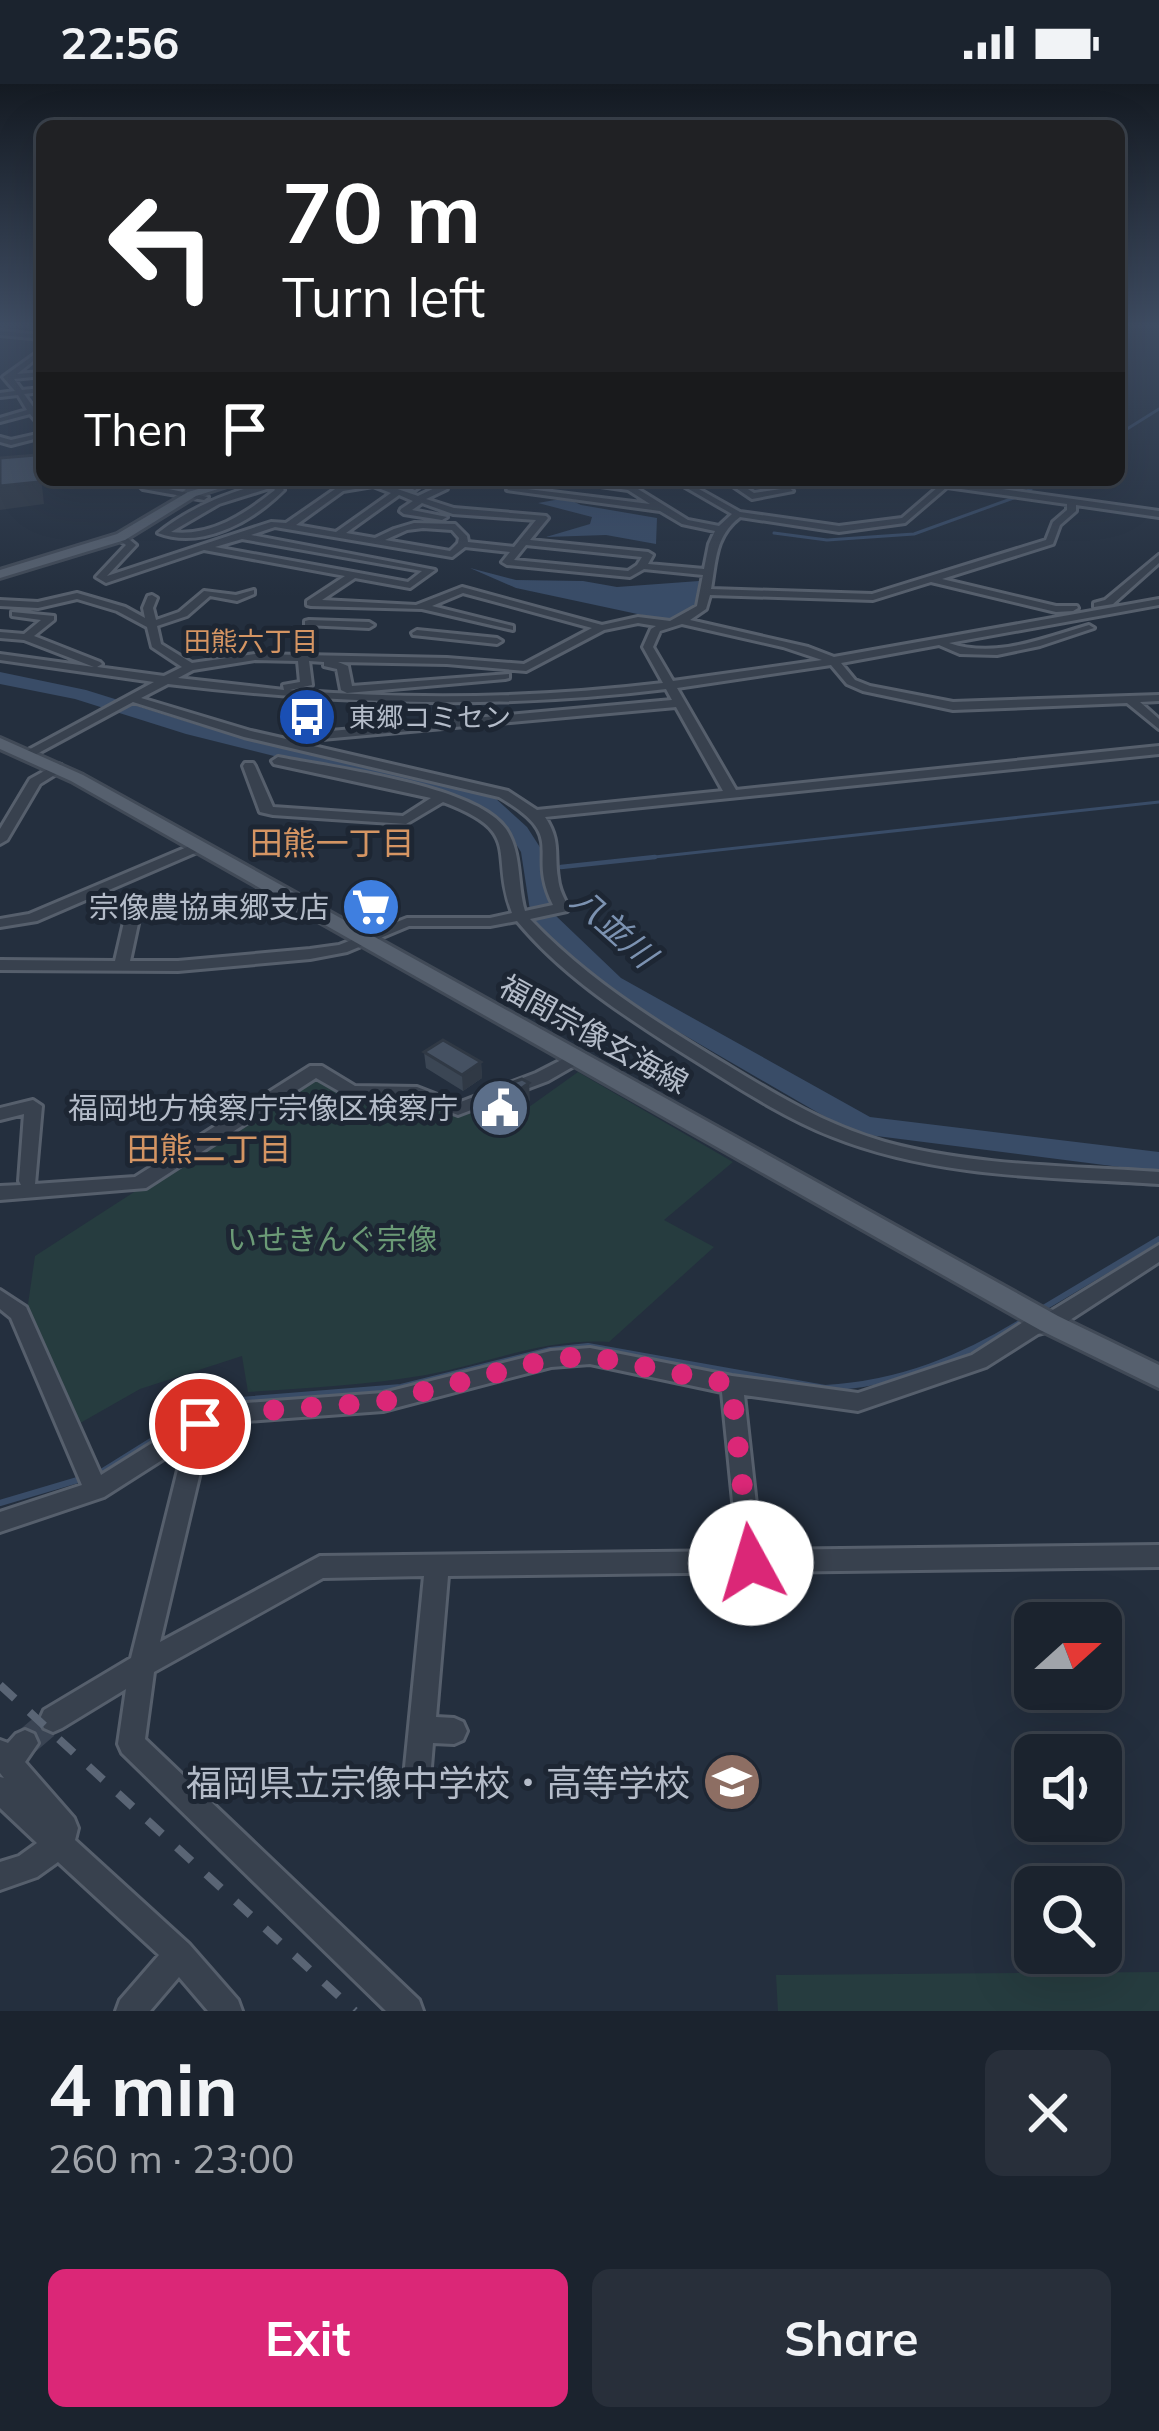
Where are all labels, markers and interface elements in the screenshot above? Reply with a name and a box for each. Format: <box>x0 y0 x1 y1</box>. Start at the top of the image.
text: 22:56 <box>60 14 179 70</box>
text: 70 m <box>282 159 481 264</box>
icon: left <box>84 168 240 324</box>
text: Turn left <box>282 263 485 331</box>
icon: arrive <box>212 396 278 462</box>
text: Then <box>84 401 188 457</box>
district label: 田熊六丁目 <box>184 624 319 658</box>
bus stop icon: 東郷コミセン <box>276 686 338 748</box>
place label: 東郷コミセン <box>349 700 511 734</box>
district label: 田熊一丁目 <box>250 822 415 863</box>
supermarket icon: 宗像農協東郷支店 <box>340 876 402 938</box>
water label: 八並川 <box>563 879 667 977</box>
place label: 宗像農協東郷支店 <box>89 888 329 926</box>
street label: 福間宗像玄海線 <box>493 966 695 1102</box>
public building icon: 福岡地方検察庁宗像区検察庁 <box>469 1077 531 1139</box>
place label: 福岡地方検察庁宗像区検察庁 <box>68 1089 458 1127</box>
district label: 田熊二丁目 <box>127 1128 292 1169</box>
park label: いせきんぐ宗像 <box>227 1220 437 1258</box>
pin <box>149 1373 251 1475</box>
icon: arrive <box>167 1391 233 1457</box>
position arrow <box>688 1500 814 1626</box>
north arrow <box>1014 1602 1122 1710</box>
map controls <box>1014 1602 1122 1974</box>
button: sound <box>1014 1734 1122 1842</box>
school or university icon: 福岡県立宗像中学校・高等学校 <box>701 1751 763 1813</box>
place label: 福岡県立宗像中学校・高等学校 <box>186 1760 690 1805</box>
button: search <box>1014 1866 1122 1974</box>
text: 4 min <box>48 2044 238 2134</box>
button: close <box>985 2050 1111 2176</box>
text: 260 m · 23:00 <box>48 2134 294 2183</box>
button: Exit <box>48 2269 568 2407</box>
button: Share <box>592 2269 1111 2407</box>

